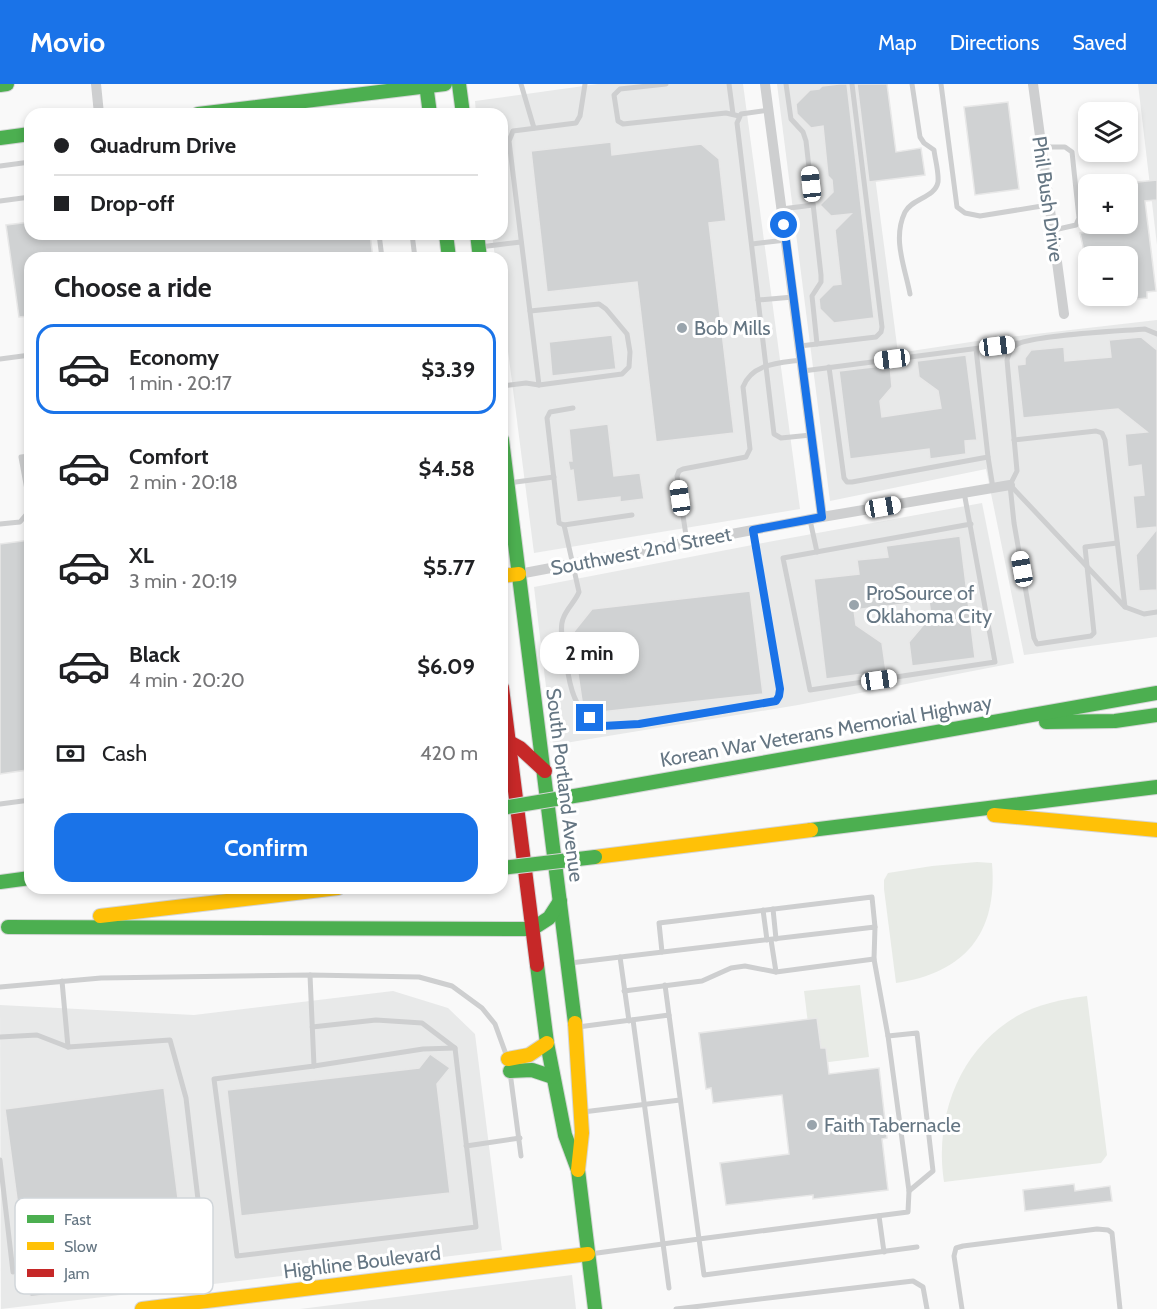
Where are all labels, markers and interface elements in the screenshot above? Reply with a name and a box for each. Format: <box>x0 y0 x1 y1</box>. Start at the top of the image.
text: Movio <box>30 25 105 59</box>
text: Map <box>878 30 917 55</box>
text: Directions <box>950 30 1039 55</box>
text: Saved <box>1072 30 1127 55</box>
map controls <box>1078 102 1138 306</box>
button: layers <box>1078 102 1138 162</box>
text: Quadrum Drive <box>90 132 236 159</box>
street label: Phil Bush Drive <box>1027 135 1069 263</box>
car <box>800 165 822 203</box>
button: + <box>1078 174 1138 234</box>
text: Drop-off <box>90 190 174 217</box>
route start <box>770 211 797 238</box>
button: − <box>1078 246 1138 306</box>
text: Choose a ride <box>54 271 212 304</box>
place label: Bob Mills <box>694 316 771 340</box>
marker: Bob Mills <box>675 321 689 335</box>
car <box>978 335 1016 357</box>
icon: car <box>57 342 111 396</box>
text: Economy <box>129 344 219 371</box>
car <box>873 348 911 370</box>
text: $3.39 <box>421 356 475 383</box>
text: 1 min · 20:17 <box>129 371 232 395</box>
icon: car <box>57 441 111 495</box>
text: Comfort <box>129 443 208 470</box>
text: $4.58 <box>419 455 475 482</box>
text: 2 min · 20:18 <box>129 470 238 494</box>
car <box>669 479 691 517</box>
car <box>864 495 902 519</box>
street label: Southwest 2nd Street <box>549 522 734 580</box>
icon: car <box>57 540 111 594</box>
text: XL <box>129 542 154 569</box>
car <box>1010 550 1034 588</box>
text: $5.77 <box>423 554 475 581</box>
text: 3 min · 20:19 <box>129 569 238 593</box>
place label: ProSource of Oklahoma City <box>866 581 992 628</box>
marker: ProSource of Oklahoma City <box>847 598 861 612</box>
callout: 2 min <box>540 631 640 673</box>
icon: car <box>57 639 111 693</box>
text: Black <box>129 641 180 668</box>
text: 2 min <box>565 641 614 665</box>
text: $6.09 <box>417 653 475 680</box>
text: 4 min · 20:20 <box>129 668 245 692</box>
car <box>860 669 898 691</box>
street label: South Portland Avenue <box>541 687 589 883</box>
street label: Korean War Veterans Memorial Highway <box>658 690 994 772</box>
route end <box>576 704 603 731</box>
icon: cash <box>54 737 87 770</box>
text: Cash <box>102 740 147 767</box>
text: 420 m <box>420 741 478 765</box>
button: Confirm <box>54 813 478 882</box>
place label: Faith Tabernacle <box>824 1113 961 1137</box>
marker: Faith Tabernacle <box>805 1118 819 1132</box>
legend <box>15 1198 213 1294</box>
text: Fast <box>64 1210 92 1229</box>
text: Slow <box>64 1237 98 1256</box>
street label: Highline Boulevard <box>282 1240 442 1284</box>
text: Jam <box>63 1264 90 1283</box>

